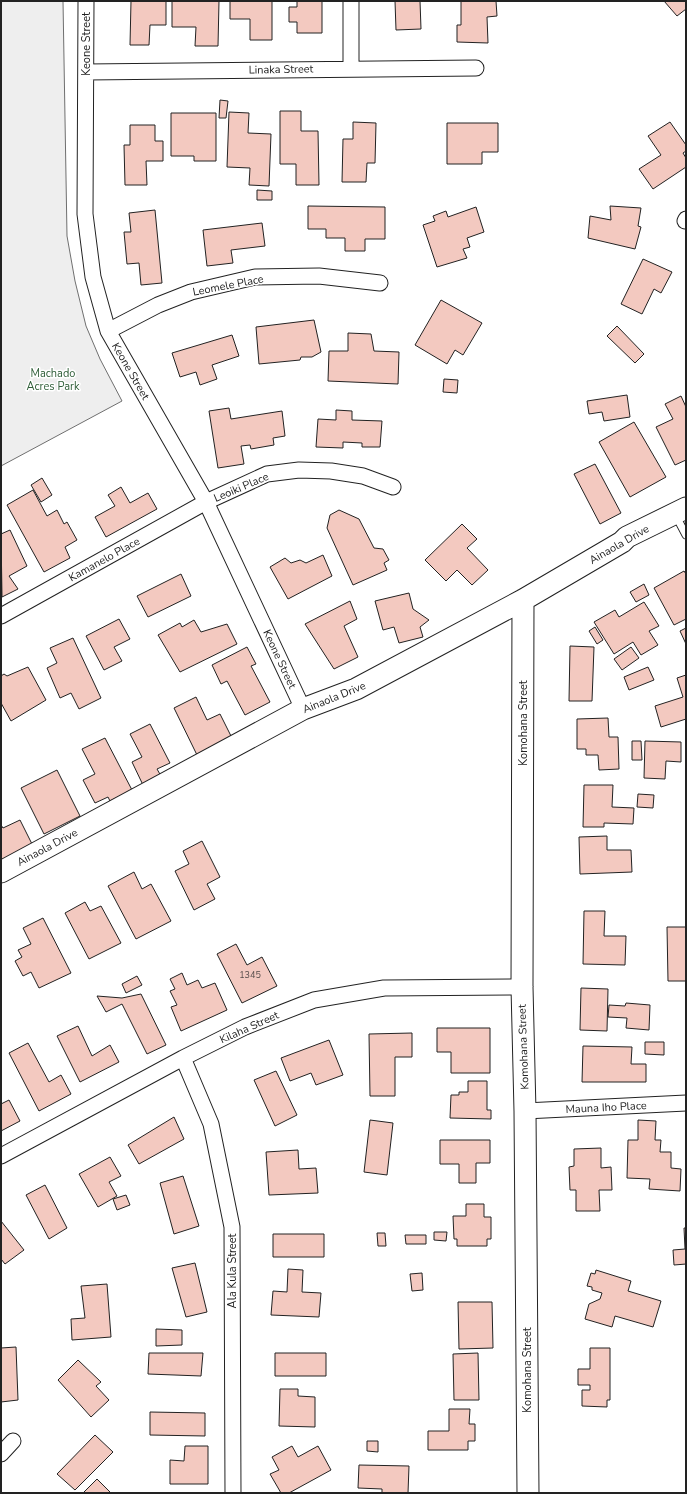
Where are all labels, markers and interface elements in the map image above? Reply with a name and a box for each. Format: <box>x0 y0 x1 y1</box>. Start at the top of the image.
street label: Keone Street <box>79 12 94 76</box>
street label: Linaka Street <box>249 61 314 78</box>
street label: Leomele Place <box>191 271 265 300</box>
street label: Keone Street <box>108 340 153 403</box>
park label: Machado Acres Park <box>27 366 80 394</box>
street label: Leoiki Place <box>211 469 271 506</box>
street label: Ainaola Drive <box>587 521 652 568</box>
street label: Kamanelo Place <box>66 534 143 585</box>
street label: Keone Street <box>259 627 300 691</box>
street label: Ainaola Drive <box>300 678 368 717</box>
street label: Komohana Street <box>516 680 531 766</box>
street label: Ainaola Drive <box>14 825 80 870</box>
house number: 1345 <box>239 969 261 981</box>
street label: Komohana Street <box>515 1004 532 1090</box>
street label: Kilaha Street <box>217 1008 281 1047</box>
street label: Mauna Iho Place <box>565 1098 647 1117</box>
street label: Ala Kula Street <box>225 1233 240 1308</box>
street label: Komohana Street <box>520 1327 535 1413</box>

